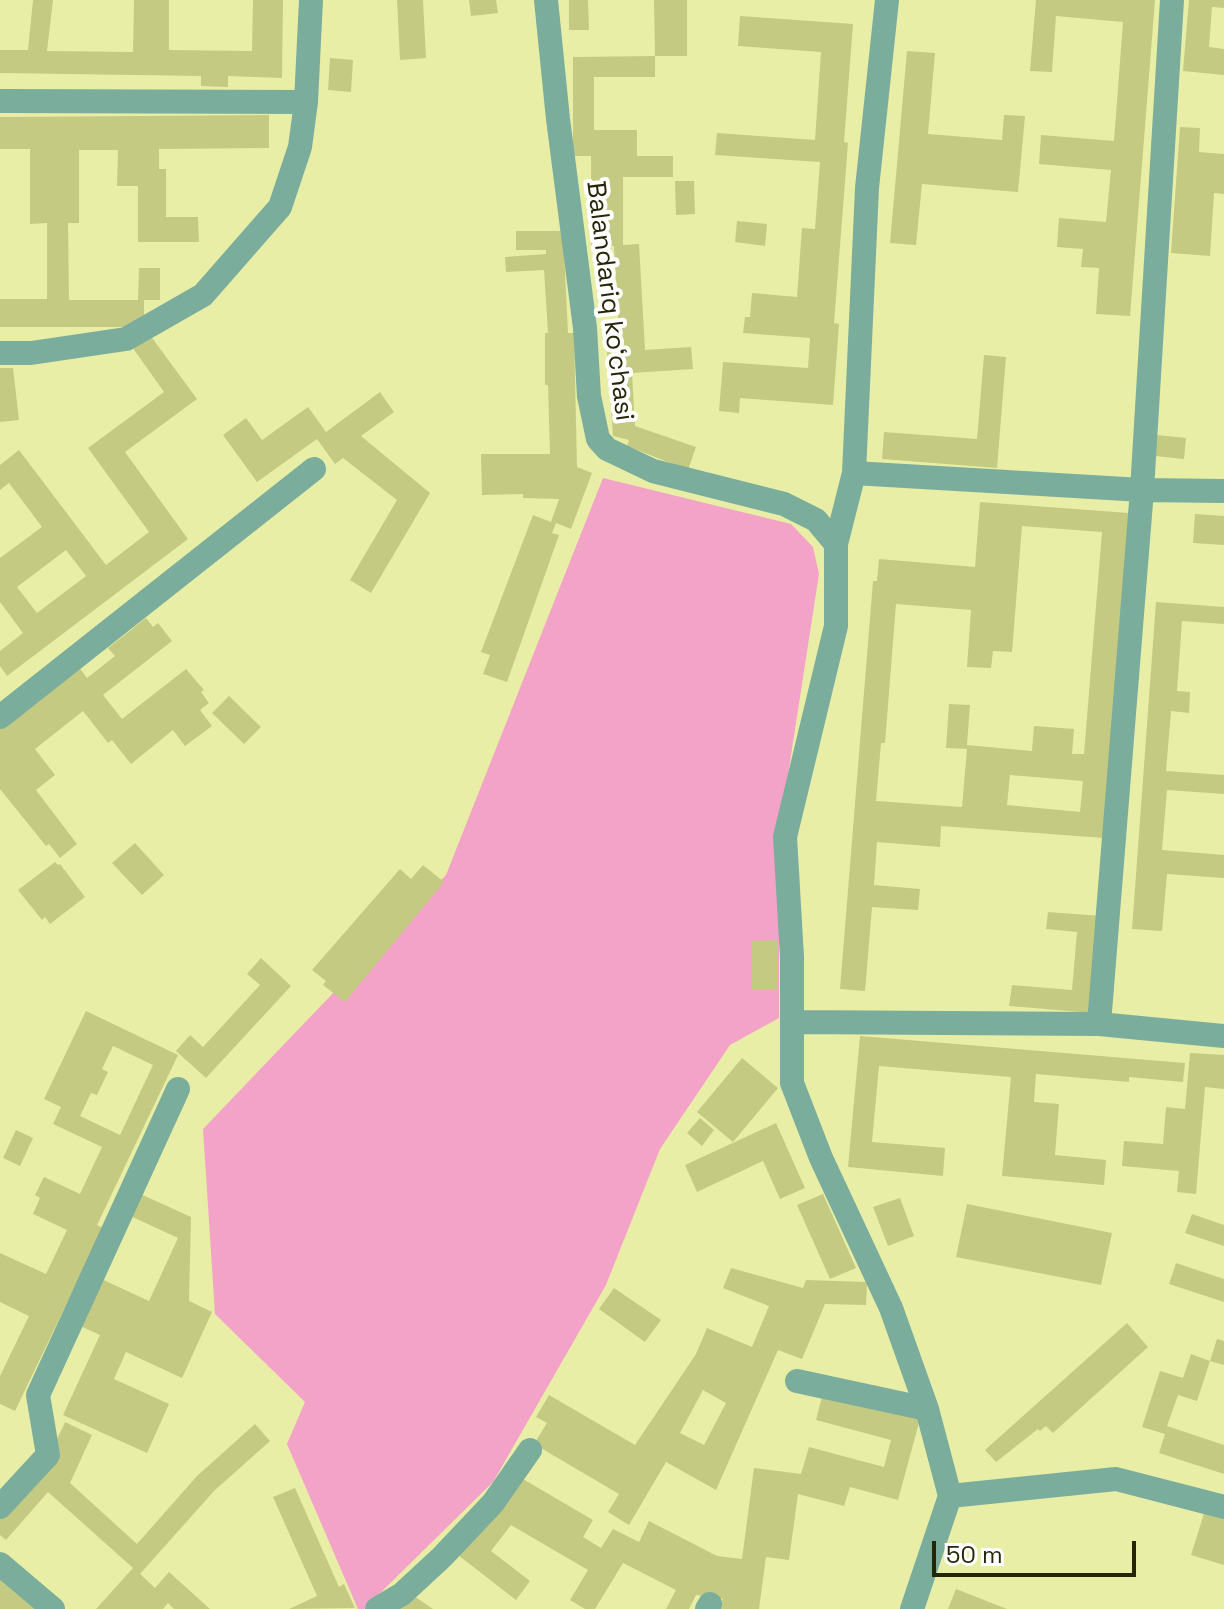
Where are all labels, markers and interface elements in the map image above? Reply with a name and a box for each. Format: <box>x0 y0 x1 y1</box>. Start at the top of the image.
street label: Balandariq koʻchasi <box>579 179 639 423</box>
scale bar <box>936 1525 1140 1575</box>
text: 50 m <box>946 1539 1003 1570</box>

